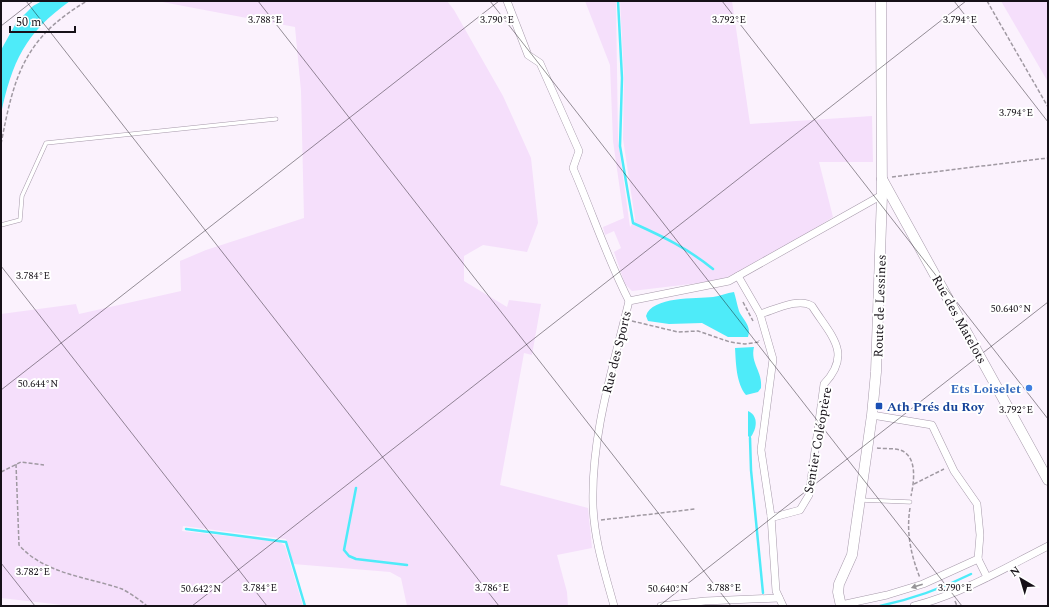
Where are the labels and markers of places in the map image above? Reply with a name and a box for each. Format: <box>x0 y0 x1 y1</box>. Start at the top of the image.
place label: Ets Loiselet <box>950 379 1021 399</box>
marker: Ets Loiselet <box>1024 383 1034 393</box>
place label: Ath Prés du Roy <box>887 397 985 417</box>
marker: Ath Prés du Roy <box>874 401 884 411</box>

